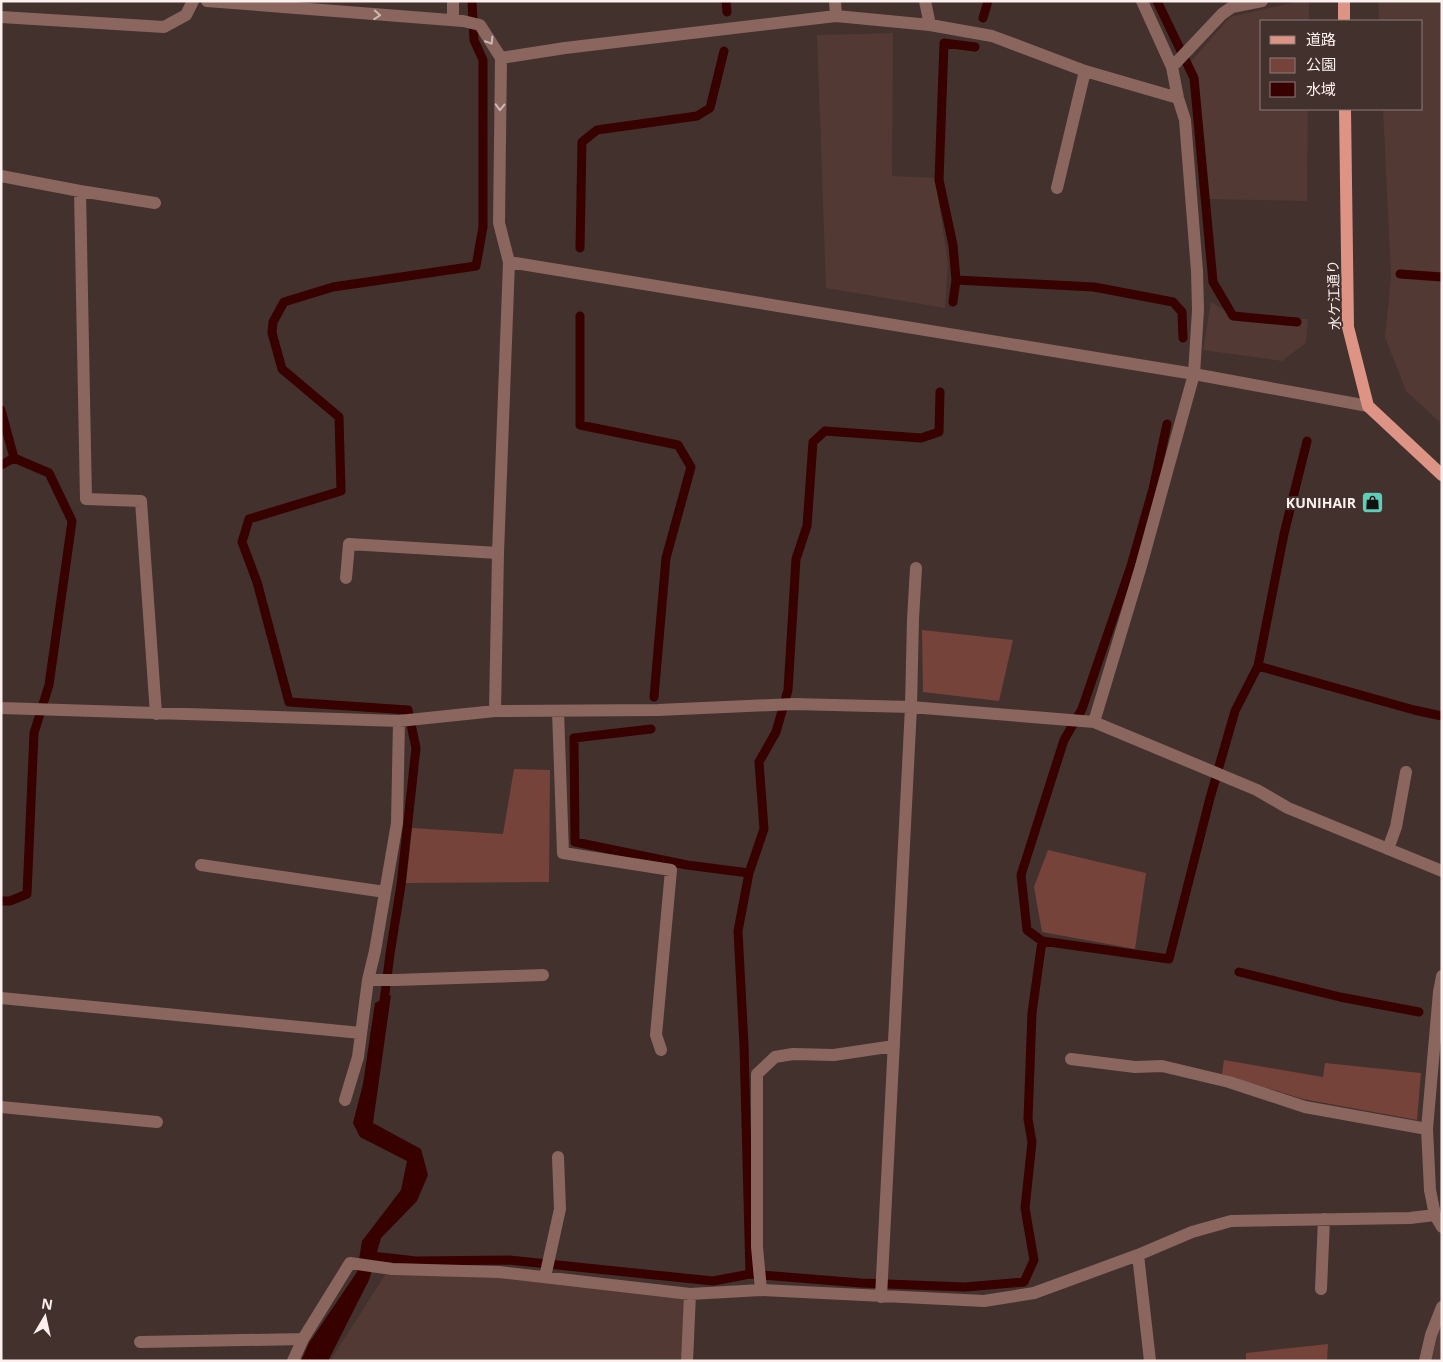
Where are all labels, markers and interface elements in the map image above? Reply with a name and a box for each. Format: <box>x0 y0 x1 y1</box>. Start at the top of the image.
one-way arrow <box>374 9 382 20</box>
legend <box>1260 20 1423 110</box>
text: 道路 <box>1306 29 1336 49</box>
one-way arrow <box>484 36 493 45</box>
text: 公園 <box>1306 54 1336 74</box>
text: 水域 <box>1306 79 1336 99</box>
one-way arrow <box>495 104 505 111</box>
street label: 水ケ江通り <box>1323 260 1344 330</box>
shop icon: KUNIHAIR <box>1360 491 1384 515</box>
place label: KUNIHAIR <box>1286 493 1357 512</box>
north arrow <box>20 1292 70 1342</box>
text: N <box>40 1293 54 1314</box>

